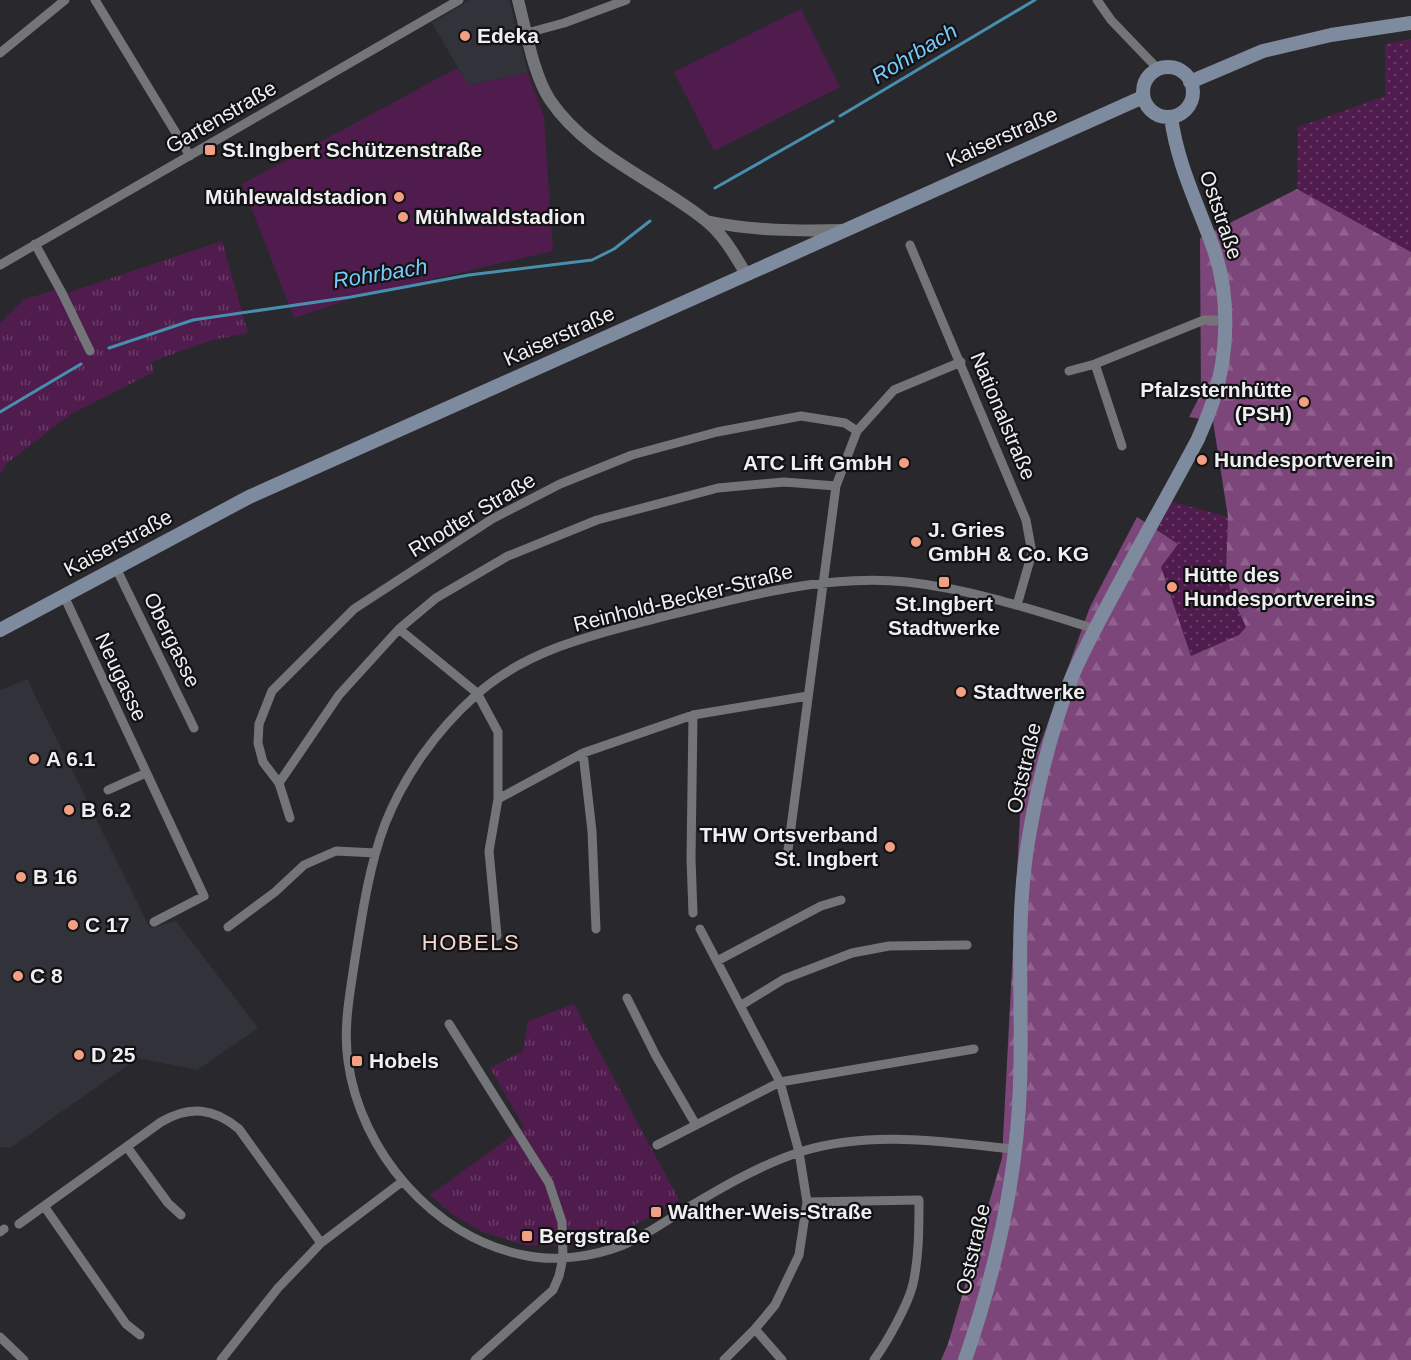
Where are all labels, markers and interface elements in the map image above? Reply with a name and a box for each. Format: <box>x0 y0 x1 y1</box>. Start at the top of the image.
water label: Rohrbach <box>867 18 962 89</box>
place label: Edeka <box>477 24 539 47</box>
marker: Edeka <box>458 29 472 43</box>
street label: Gartenstraße <box>161 76 280 157</box>
street label: Kaiserstraße <box>943 102 1061 171</box>
place label: St.Ingbert Schützenstraße <box>222 138 482 161</box>
marker: St.Ingbert Schützenstraße <box>203 143 217 157</box>
street label: Oststraße <box>1196 168 1247 262</box>
place label: Mühlewaldstadion <box>205 185 387 208</box>
marker: Mühlewaldstadion <box>392 190 406 204</box>
place label: Mühlwaldstadion <box>415 205 585 228</box>
marker: Mühlwaldstadion <box>396 210 410 224</box>
water label: Rohrbach <box>331 254 429 293</box>
street label: Kaiserstraße <box>500 301 618 370</box>
street label: Nationalstraße <box>966 348 1041 483</box>
place label: Pfalzsternhütte (PSH) <box>1140 378 1292 425</box>
marker: Pfalzsternhütte (PSH) <box>1297 395 1311 409</box>
place label: Hundesportverein <box>1214 448 1394 471</box>
place label: ATC Lift GmbH <box>743 451 892 474</box>
marker: Hundesportverein <box>1195 453 1209 467</box>
marker: ATC Lift GmbH <box>897 456 911 470</box>
street label: Rhodter Straße <box>404 468 539 561</box>
street label: Kaiserstraße <box>60 504 176 581</box>
place label: J. Gries GmbH & Co. KG <box>928 518 1089 565</box>
marker: J. Gries GmbH & Co. KG <box>909 535 923 549</box>
street label: Reinhold-Becker-Straße <box>571 559 795 636</box>
place label: Hütte des Hundesportvereins <box>1184 563 1375 610</box>
marker: St.Ingbert Stadtwerke <box>937 575 951 589</box>
marker: Hütte des Hundesportvereins <box>1165 580 1179 594</box>
street label: Obergasse <box>140 589 205 691</box>
place label: St.Ingbert Stadtwerke <box>888 592 1000 639</box>
street label: Neugasse <box>91 629 152 725</box>
place label: Stadtwerke <box>973 680 1085 703</box>
marker: Stadtwerke <box>954 685 968 699</box>
street label: Oststraße <box>1002 720 1045 815</box>
place label: A 6.1 <box>46 747 96 770</box>
marker: A 6.1 <box>27 752 41 766</box>
place label: B 6.2 <box>81 798 131 821</box>
marker: B 6.2 <box>62 803 76 817</box>
place label: THW Ortsverband St. Ingbert <box>699 823 878 870</box>
marker: THW Ortsverband St. Ingbert <box>883 840 897 854</box>
place label: B 16 <box>33 865 77 888</box>
marker: B 16 <box>14 870 28 884</box>
place label: C 17 <box>85 913 129 936</box>
marker: C 17 <box>66 918 80 932</box>
district label: HOBELS <box>422 930 520 955</box>
place label: C 8 <box>30 964 63 987</box>
marker: C 8 <box>11 969 25 983</box>
place label: D 25 <box>91 1043 136 1066</box>
marker: D 25 <box>72 1048 86 1062</box>
place label: Hobels <box>369 1049 439 1072</box>
marker: Hobels <box>350 1054 364 1068</box>
place label: Walther-Weis-Straße <box>668 1200 872 1223</box>
street label: Oststraße <box>951 1201 994 1296</box>
marker: Walther-Weis-Straße <box>649 1205 663 1219</box>
place label: Bergstraße <box>539 1224 650 1247</box>
marker: Bergstraße <box>520 1229 534 1243</box>

